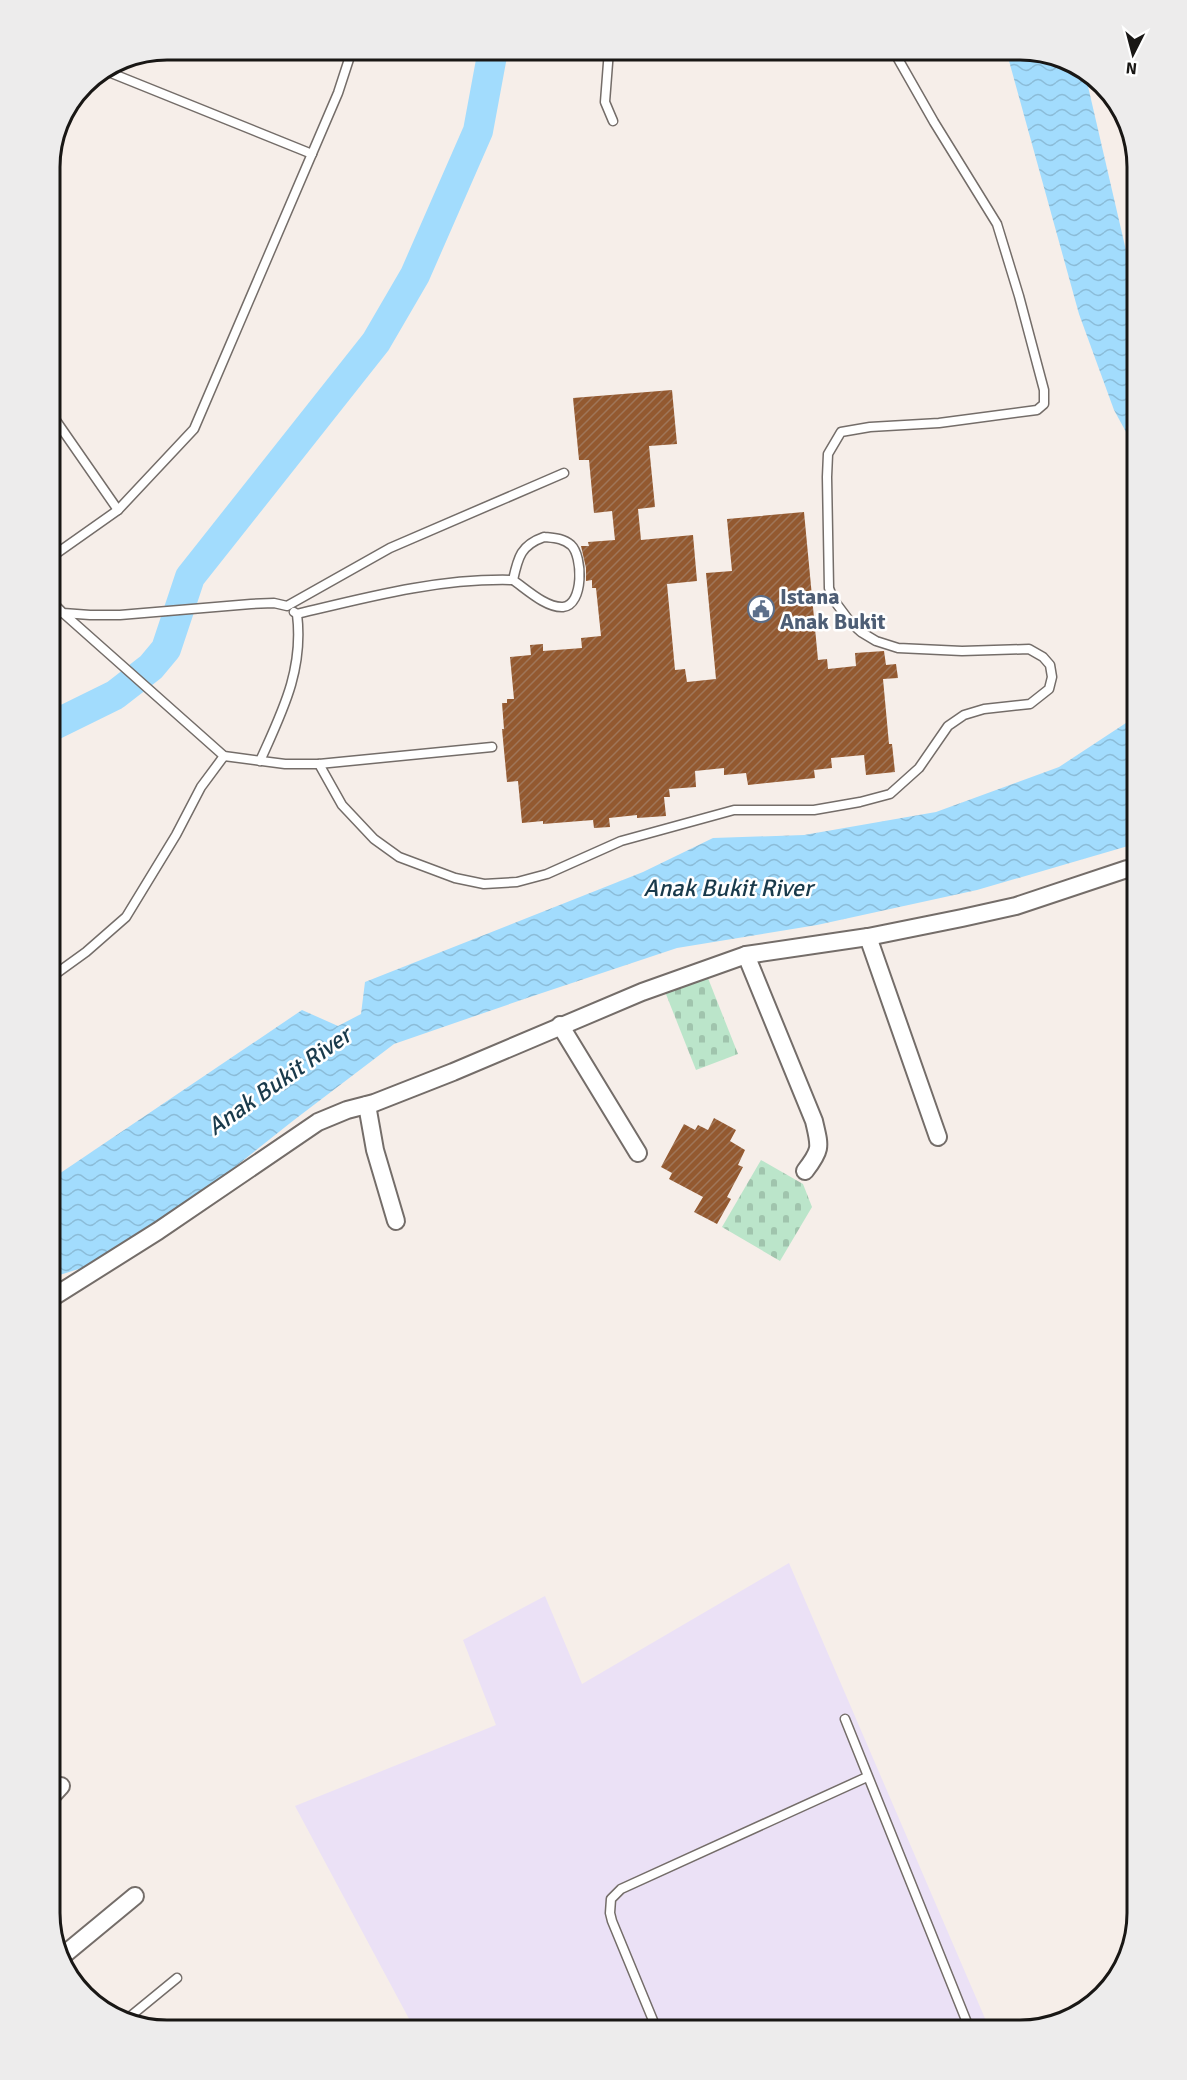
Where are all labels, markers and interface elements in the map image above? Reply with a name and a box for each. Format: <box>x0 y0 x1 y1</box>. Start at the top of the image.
north arrow <box>1103 24 1163 84</box>
text: N <box>1125 57 1138 78</box>
place label: Istana Anak Bukit <box>780 583 885 635</box>
public building icon: Istana Anak Bukit <box>746 594 776 624</box>
water label: Anak Bukit River <box>644 873 816 903</box>
water label: Anak Bukit River <box>201 1018 359 1142</box>

